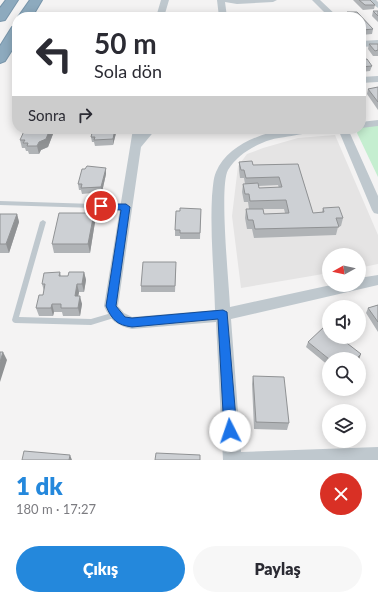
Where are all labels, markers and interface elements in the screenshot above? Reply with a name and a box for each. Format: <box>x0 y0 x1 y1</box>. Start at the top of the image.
text: 50 m <box>94 26 157 60</box>
icon: left <box>28 28 80 80</box>
text: Sola dön <box>94 60 162 82</box>
icon: right <box>74 104 96 126</box>
text: Sonra <box>28 106 66 124</box>
pin <box>84 189 118 223</box>
icon: arrive <box>90 195 112 217</box>
north arrow <box>322 248 366 292</box>
map controls <box>322 248 366 448</box>
button: sound <box>322 300 366 344</box>
button: search <box>322 352 366 396</box>
button: layers <box>322 404 366 448</box>
position arrow <box>209 410 251 452</box>
text: 1 dk <box>16 471 63 500</box>
button: close <box>320 473 362 515</box>
text: 180 m · 17:27 <box>16 501 96 517</box>
button: Çıkış <box>16 546 185 592</box>
button: Paylaş <box>193 546 362 592</box>

